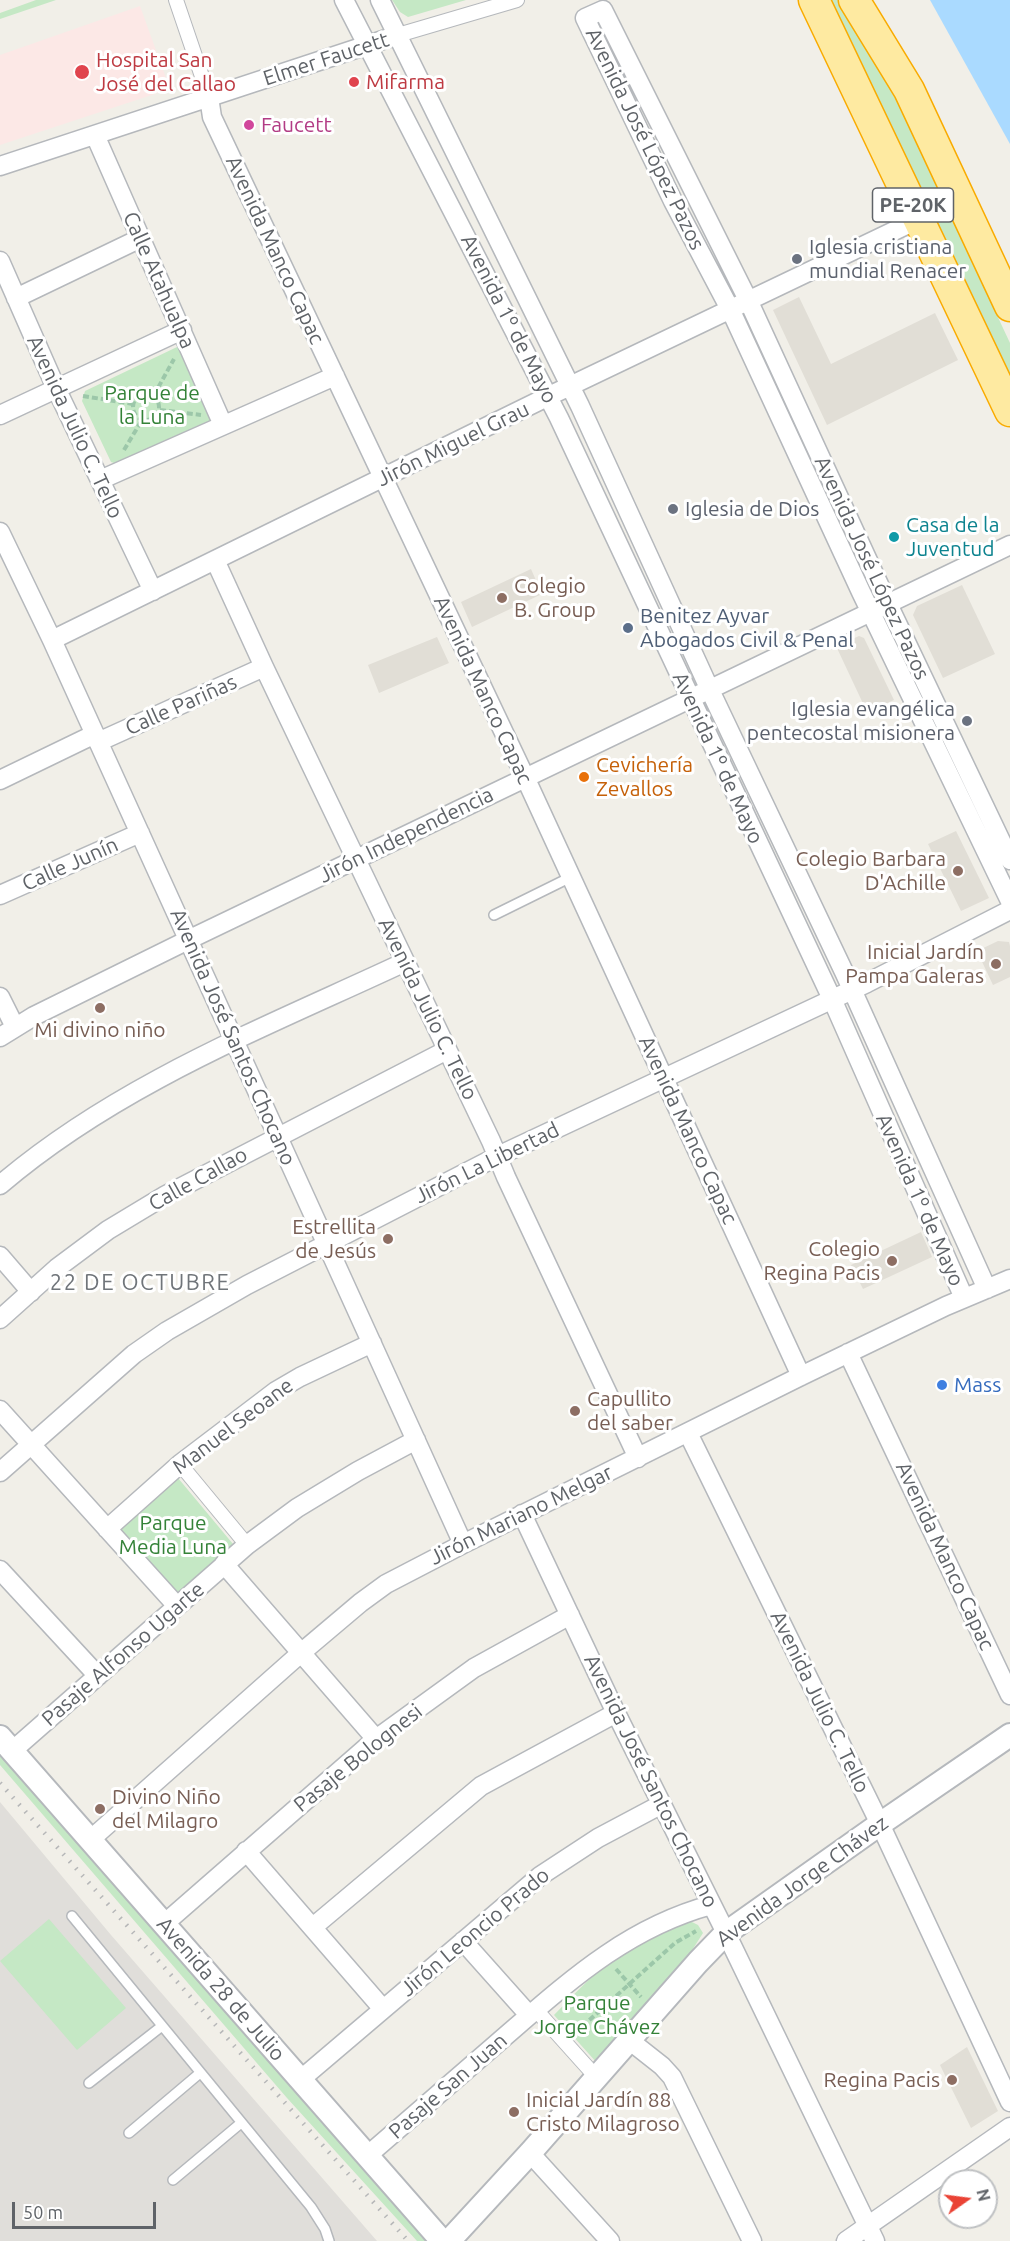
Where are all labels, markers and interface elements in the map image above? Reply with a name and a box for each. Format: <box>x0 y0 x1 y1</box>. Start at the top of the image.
street label: Avenida José López Pazos <box>580 24 710 254</box>
street label: Elmer Faucett <box>260 27 392 91</box>
place label: Hospital San José del Callao <box>96 47 236 97</box>
marker: Hospital San José del Callao <box>73 63 91 81</box>
place label: Mifarma <box>366 69 445 95</box>
marker: Mifarma <box>347 75 361 89</box>
place label: Faucett <box>261 112 332 138</box>
marker: Faucett <box>242 118 256 132</box>
street label: Avenida Manco Capac <box>220 152 330 348</box>
road number: PE-20K <box>872 188 954 222</box>
street label: Calle Atahualpa <box>118 208 200 352</box>
street label: Avenida 1º de Mayo <box>456 230 562 408</box>
place label: Iglesia cristiana mundial Renacer <box>809 234 966 284</box>
marker: Iglesia cristiana mundial Renacer <box>790 252 804 266</box>
street label: Avenida Julio C. Tello <box>22 331 128 523</box>
park label: Parque de la Luna <box>104 380 200 430</box>
street label: Jirón Miguel Grau <box>373 396 533 492</box>
street label: Avenida José López Pazos <box>809 452 935 684</box>
place label: Iglesia de Dios <box>685 496 819 522</box>
marker: Iglesia de Dios <box>666 502 680 516</box>
place label: Casa de la Juventud <box>906 512 999 562</box>
marker: Casa de la Juventud <box>887 530 901 544</box>
place label: Colegio B. Group <box>514 573 596 623</box>
marker: Colegio B. Group <box>495 591 509 605</box>
street label: Avenida Manco Capac <box>428 592 538 788</box>
place label: Benitez Ayvar Abogados Civil & Penal <box>640 603 854 653</box>
marker: Benitez Ayvar Abogados Civil & Penal <box>621 621 635 635</box>
street label: Avenida 1º de Mayo <box>667 668 769 848</box>
street label: Calle Pariñas <box>121 669 241 741</box>
place label: Iglesia evangélica pentecostal misionera <box>747 696 955 746</box>
marker: Iglesia evangélica pentecostal misionera <box>960 714 974 728</box>
place label: Cevichería Zevallos <box>596 752 693 802</box>
marker: Cevichería Zevallos <box>577 770 591 784</box>
street label: Jirón Independencia <box>315 782 497 888</box>
street label: Calle Junín <box>18 832 122 896</box>
place label: Colegio Barbara D'Achille <box>796 846 946 896</box>
marker: Colegio Barbara D'Achille <box>951 864 965 878</box>
street label: Avenida José Santos Chocano <box>165 905 301 1169</box>
street label: Avenida Julio C. Tello <box>373 914 483 1104</box>
place label: Inicial Jardín Pampa Galeras <box>845 939 984 989</box>
marker: Inicial Jardín Pampa Galeras <box>989 957 1003 971</box>
marker: Mi divino niño <box>93 1001 107 1015</box>
place label: Mi divino niño <box>34 1017 166 1043</box>
street label: Avenida Manco Capac <box>633 1032 743 1228</box>
street label: Avenida 1º de Mayo <box>871 1110 969 1290</box>
street label: Jirón La Libertad <box>411 1117 563 1209</box>
street label: Calle Callao <box>144 1142 252 1216</box>
place label: Estrellita de Jesús <box>292 1214 376 1264</box>
marker: Estrellita de Jesús <box>381 1232 395 1246</box>
place label: Colegio Regina Pacis <box>763 1236 880 1286</box>
marker: Colegio Regina Pacis <box>885 1254 899 1268</box>
district label: 22 DE OCTUBRE <box>50 1270 230 1296</box>
place label: Mass <box>954 1372 1001 1398</box>
street label: Manuel Seoane <box>168 1373 298 1479</box>
marker: Mass <box>935 1378 949 1392</box>
place label: Capullito del saber <box>587 1386 673 1436</box>
marker: Capullito del saber <box>568 1404 582 1418</box>
street label: Avenida Manco Capac <box>890 1458 1000 1654</box>
street label: Jirón Mariano Melgar <box>425 1460 617 1570</box>
park label: Parque Media Luna <box>119 1510 227 1560</box>
street label: Pasaje Alfonso Ugarte <box>37 1577 209 1731</box>
street label: Avenida Julio C. Tello <box>765 1607 875 1797</box>
street label: Avenida José Santos Chocano <box>579 1650 723 1912</box>
street label: Pasaje Bolognesi <box>289 1699 427 1817</box>
place label: Divino Niño del Milagro <box>112 1784 221 1834</box>
marker: Divino Niño del Milagro <box>93 1802 107 1816</box>
street label: Avenida Jorge Chávez <box>711 1810 893 1952</box>
street label: Jirón Leoncio Prado <box>395 1862 555 2002</box>
street label: Avenida 28 de Julio <box>152 1912 290 2066</box>
park label: Parque Jorge Chávez <box>534 1990 660 2040</box>
street label: Pasaje San Juan <box>384 2028 512 2144</box>
place label: Regina Pacis <box>823 2067 940 2093</box>
marker: Regina Pacis <box>945 2073 959 2087</box>
place label: Inicial Jardín 88 Cristo Milagroso <box>526 2087 680 2137</box>
marker: Inicial Jardín 88 Cristo Milagroso <box>507 2105 521 2119</box>
north arrow <box>938 2169 998 2229</box>
text: N <box>973 2187 994 2203</box>
scale bar <box>15 2190 159 2228</box>
text: 50 m <box>23 2202 63 2222</box>

